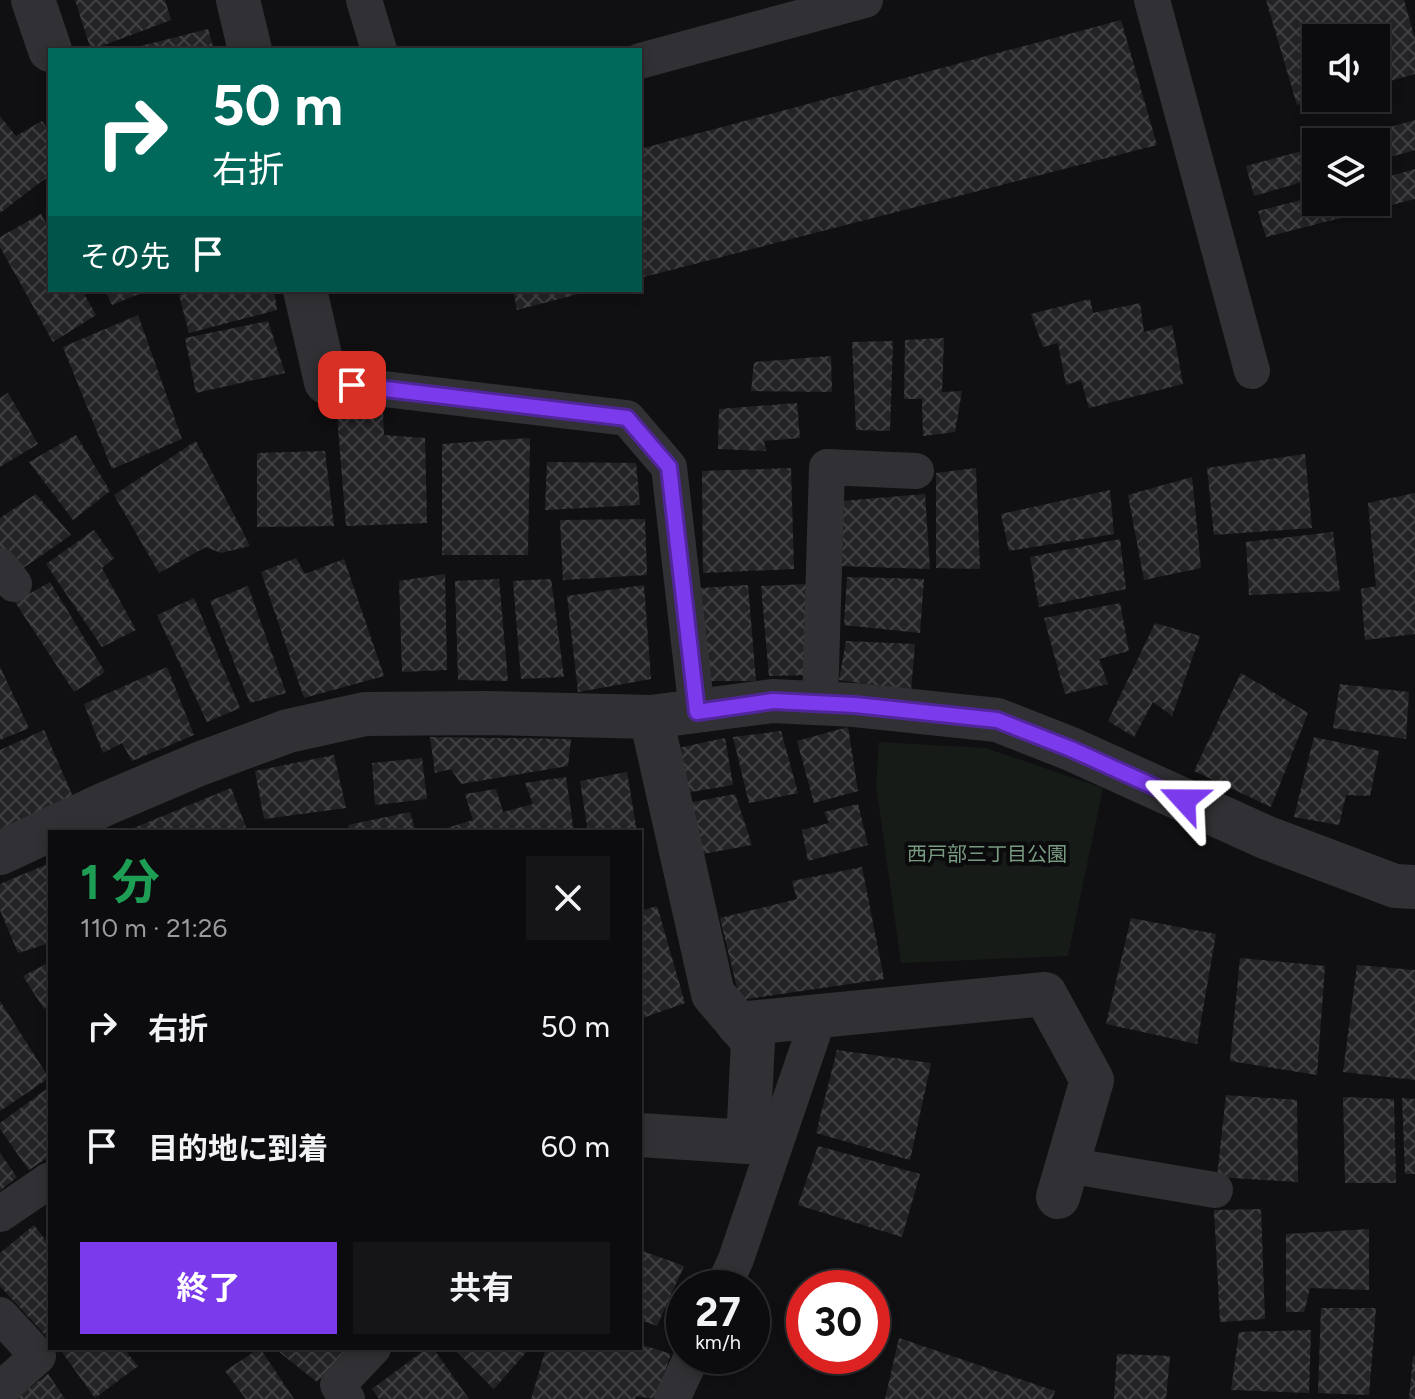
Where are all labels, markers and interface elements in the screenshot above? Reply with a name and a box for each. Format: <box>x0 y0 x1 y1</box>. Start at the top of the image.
map controls <box>1302 24 1390 216</box>
button: sound <box>1302 24 1390 112</box>
text: 50 m <box>212 72 343 139</box>
icon: right <box>80 80 184 184</box>
button: layers <box>1302 128 1390 216</box>
text: 右折 <box>212 148 284 191</box>
icon: arrive <box>186 232 230 276</box>
text: その先 <box>80 238 170 275</box>
pin <box>318 351 386 419</box>
icon: arrive <box>330 363 374 407</box>
position arrow <box>1142 758 1226 842</box>
park label: 西戸部三丁目公園 <box>907 842 1067 866</box>
text: 1 分 <box>80 853 160 911</box>
button: close <box>526 856 610 940</box>
text: 110 m · 21:26 <box>80 912 227 944</box>
icon: right <box>80 1004 124 1048</box>
text: 50 m <box>541 1008 610 1045</box>
text: 右折 <box>148 1010 208 1047</box>
icon: arrive <box>80 1124 124 1168</box>
text: 60 m <box>541 1128 610 1165</box>
text: 目的地に到着 <box>148 1130 328 1167</box>
button: 終了 <box>80 1242 337 1334</box>
button: 共有 <box>353 1242 610 1334</box>
speed limit sign: 30 <box>786 1270 890 1374</box>
text: 27 <box>695 1288 741 1336</box>
text: km/h <box>695 1330 741 1354</box>

